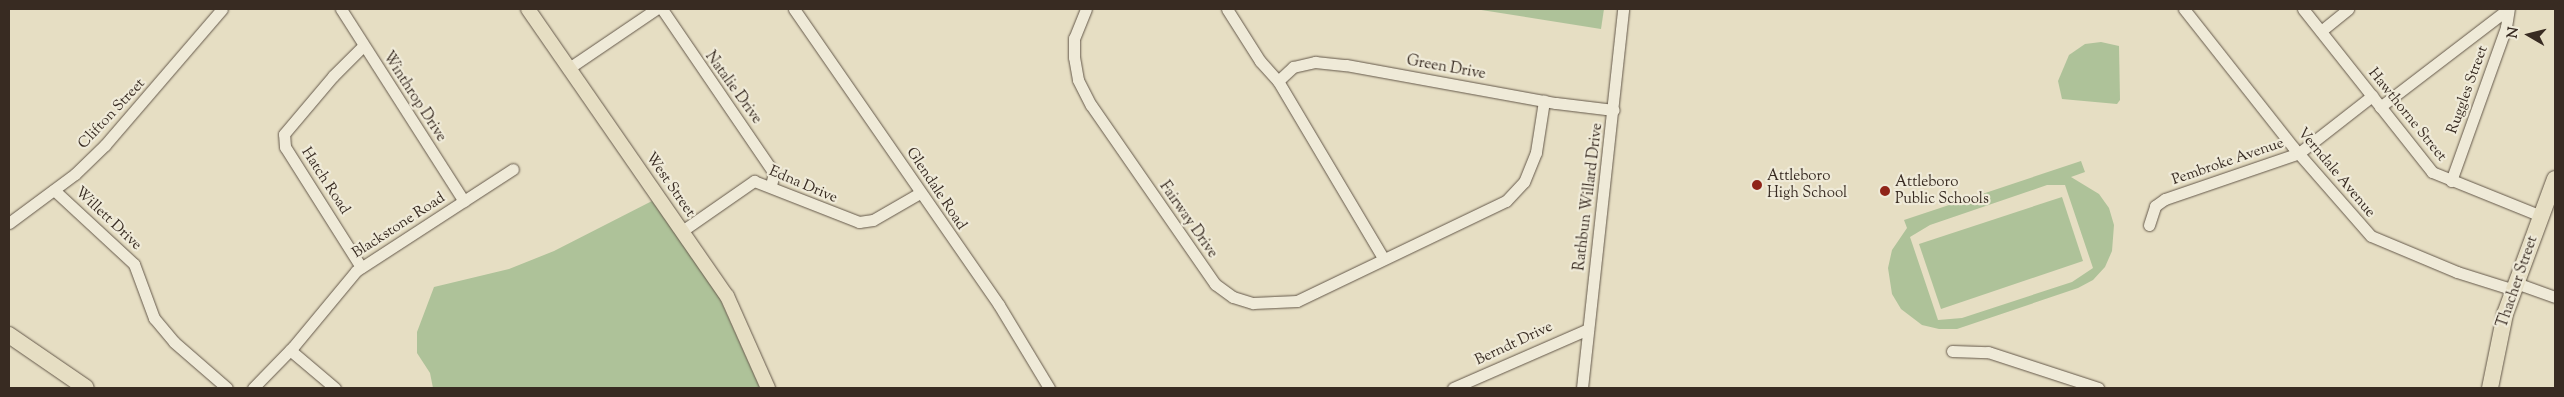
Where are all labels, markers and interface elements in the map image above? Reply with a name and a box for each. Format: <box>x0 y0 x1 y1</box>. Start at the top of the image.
north arrow <box>2504 10 2554 60</box>
text: N <box>2503 26 2525 40</box>
street label: Ruggles Street <box>2444 44 2492 136</box>
street label: Natalie Drive <box>701 48 765 128</box>
street label: Winthrop Drive <box>378 49 450 145</box>
street label: Green Drive <box>1405 52 1487 84</box>
street label: Hawthorne Street <box>2364 65 2450 165</box>
street label: Clifton Street <box>75 75 149 153</box>
street label: Rathbun Willard Drive <box>1571 122 1607 272</box>
street label: Verndale Avenue <box>2293 124 2379 222</box>
street label: Pembroke Avenue <box>2170 134 2286 190</box>
street label: Hatch Road <box>297 144 353 218</box>
street label: Glendale Road <box>902 144 970 234</box>
street label: West Street <box>641 149 699 221</box>
street label: Edna Drive <box>766 163 840 207</box>
place label: Attleboro High School <box>1767 167 1847 202</box>
place label: Attleboro Public Schools <box>1895 173 1989 208</box>
street label: Fairway Drive <box>1155 178 1221 262</box>
marker: Attleboro High School <box>1751 179 1763 191</box>
street label: Willett Drive <box>71 184 145 254</box>
marker: Attleboro Public Schools <box>1879 185 1891 197</box>
street label: Blackstone Road <box>349 189 449 263</box>
street label: Thacher Street <box>2494 234 2542 330</box>
street label: Berndt Drive <box>1472 318 1556 370</box>

